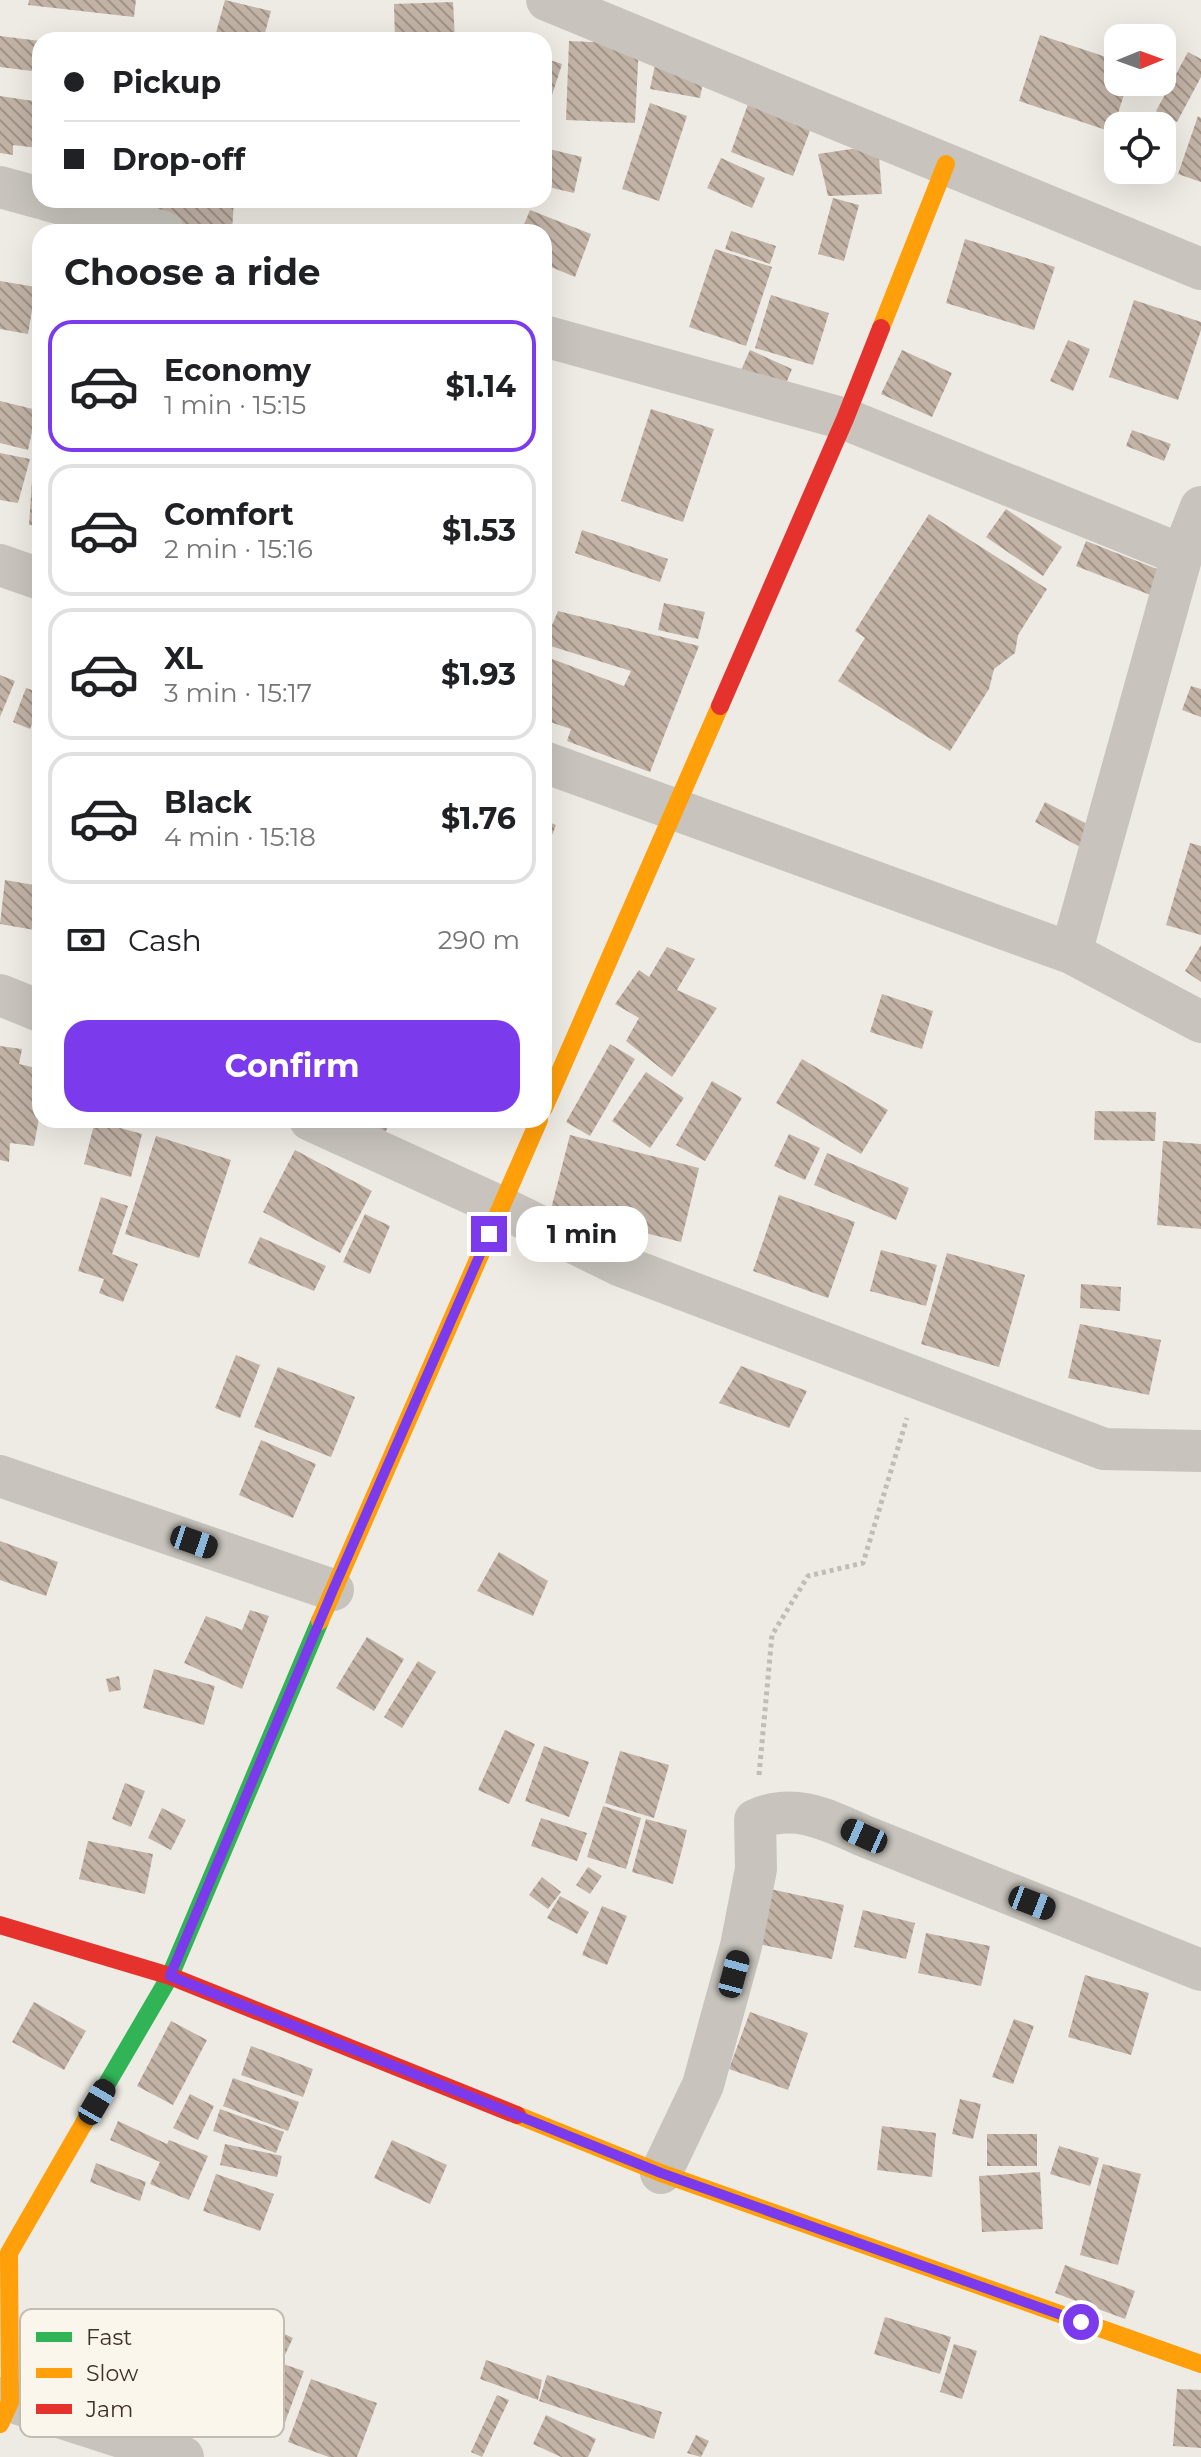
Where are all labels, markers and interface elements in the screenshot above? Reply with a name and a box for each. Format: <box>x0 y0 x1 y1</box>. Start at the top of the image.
north arrow <box>1104 24 1176 96</box>
map controls <box>1104 24 1176 184</box>
text: Pickup <box>112 64 221 101</box>
button: locate <box>1104 112 1176 184</box>
text: Drop-off <box>112 141 245 178</box>
text: Choose a ride <box>64 250 321 294</box>
icon: car <box>68 350 140 422</box>
text: Economy <box>164 352 311 389</box>
text: $1.14 <box>446 368 516 405</box>
text: 1 min · 15:15 <box>164 389 306 421</box>
icon: car <box>68 494 140 566</box>
text: Comfort <box>164 496 294 533</box>
text: $1.53 <box>442 512 516 549</box>
text: 2 min · 15:16 <box>164 533 313 565</box>
icon: car <box>68 638 140 710</box>
text: XL <box>164 640 203 677</box>
text: $1.93 <box>441 656 516 693</box>
text: 3 min · 15:17 <box>164 677 312 709</box>
icon: car <box>68 782 140 854</box>
text: Black <box>164 784 252 821</box>
text: $1.76 <box>441 800 516 837</box>
text: 4 min · 15:18 <box>164 821 316 853</box>
icon: cash <box>64 918 108 962</box>
text: Cash <box>128 922 202 959</box>
text: 290 m <box>438 924 520 956</box>
button: Confirm <box>64 1020 520 1112</box>
callout: 1 min <box>517 1206 649 1262</box>
route end <box>471 1216 507 1252</box>
text: 1 min <box>547 1218 617 1250</box>
car <box>167 1523 221 1561</box>
car <box>837 1815 891 1857</box>
car <box>1005 1883 1059 1923</box>
car <box>716 1948 752 2000</box>
car <box>75 2075 119 2129</box>
route start <box>1063 2304 1099 2340</box>
legend <box>20 2309 284 2437</box>
text: Fast <box>86 2324 132 2351</box>
text: Slow <box>86 2360 139 2387</box>
text: Jam <box>85 2396 133 2423</box>

